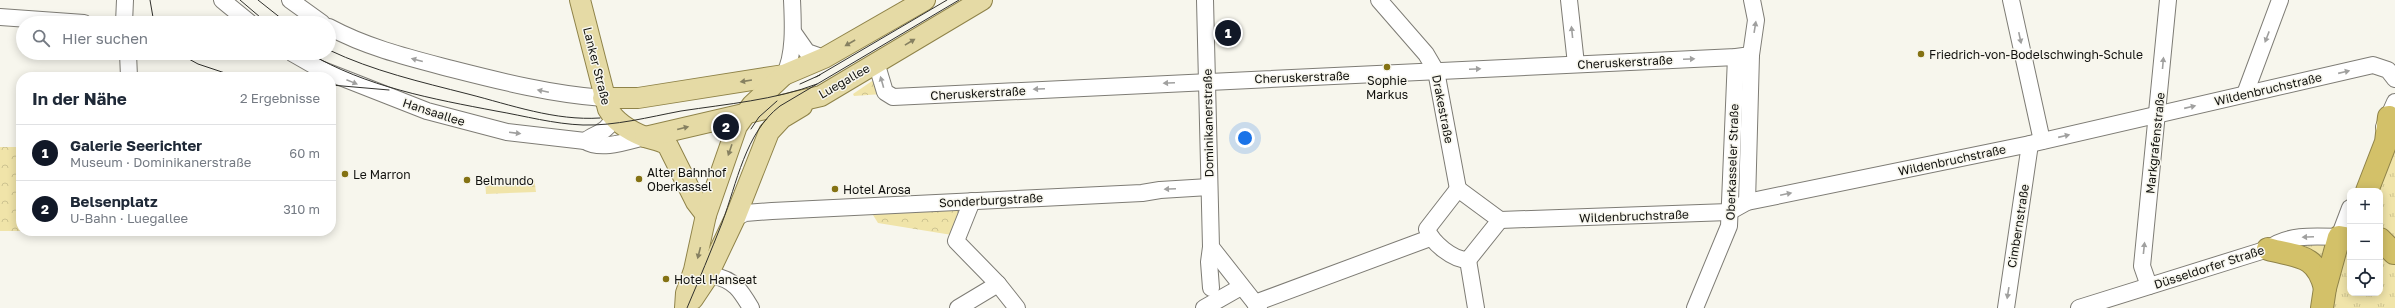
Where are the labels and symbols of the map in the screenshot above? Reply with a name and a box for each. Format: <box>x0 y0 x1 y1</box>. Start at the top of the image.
pin: 1 <box>1215 18 1241 48</box>
one-way arrow <box>1752 21 1758 33</box>
street label: Lanker Straße <box>580 25 614 107</box>
one-way arrow <box>1569 26 1575 38</box>
one-way arrow <box>2264 31 2270 43</box>
one-way arrow <box>2017 32 2023 44</box>
one-way arrow <box>904 39 916 46</box>
one-way arrow <box>844 40 856 47</box>
place label: Friedrich-von-Bodelschwingh-Schule <box>1929 47 2143 62</box>
marker: Friedrich-von-Bodelschwingh-Schule <box>1916 49 1926 59</box>
street label: Cheruskerstraße <box>1577 52 1673 72</box>
one-way arrow <box>1683 56 1695 63</box>
one-way arrow <box>410 57 422 63</box>
one-way arrow <box>2159 57 2166 69</box>
street label: Luegallee <box>816 60 872 102</box>
marker: Sophie Markus <box>1382 62 1392 72</box>
one-way arrow <box>1469 66 1482 72</box>
street label: Dominikanerstraße <box>1200 68 1216 178</box>
street label: Cheruskerstraße <box>1254 68 1350 86</box>
one-way arrow <box>2338 68 2350 74</box>
street label: Wildenbruchstraße <box>2213 69 2323 109</box>
place label: Sophie Markus <box>1366 73 1408 102</box>
street label: Drakestraße <box>1429 73 1457 145</box>
one-way arrow <box>879 75 885 87</box>
one-way arrow <box>740 78 752 84</box>
one-way arrow <box>347 79 358 85</box>
one-way arrow <box>1163 79 1175 86</box>
street label: Cheruskerstraße <box>930 83 1026 103</box>
one-way arrow <box>1033 86 1045 93</box>
one-way arrow <box>537 88 549 94</box>
street label: Markgrafenstraße <box>2142 91 2168 195</box>
street label: Hansaallee <box>401 95 467 129</box>
street label: Oberkasseler Straße <box>1722 103 1742 221</box>
one-way arrow <box>2184 104 2196 110</box>
pin: 2 <box>713 112 739 142</box>
one-way arrow <box>677 125 689 131</box>
your location <box>1235 128 1255 148</box>
one-way arrow <box>509 130 521 136</box>
one-way arrow <box>2057 133 2070 139</box>
street label: Wildenbruchstraße <box>1897 141 2007 179</box>
one-way arrow <box>726 144 732 156</box>
place label: Alter Bahnhof Oberkassel <box>647 165 727 194</box>
place label: Le Marron <box>353 167 411 182</box>
marker: Le Marron <box>340 169 350 179</box>
place label: Belmundo <box>475 173 534 188</box>
marker: Alter Bahnhof Oberkassel <box>634 174 644 184</box>
marker: Belmundo <box>462 175 472 185</box>
place label: Hotel Arosa <box>843 182 911 197</box>
street label: Cimbernstraße <box>2004 183 2032 269</box>
marker: Hotel Arosa <box>830 184 840 194</box>
one-way arrow <box>1164 186 1176 193</box>
street label: Sonderburgstraße <box>939 190 1044 210</box>
one-way arrow <box>1780 191 1792 197</box>
street label: Wildenbruchstraße <box>1579 207 1689 225</box>
one-way arrow <box>2301 234 2314 240</box>
one-way arrow <box>2141 242 2148 254</box>
street label: Düsseldorfer Straße <box>2152 242 2266 292</box>
one-way arrow <box>695 247 701 259</box>
place label: Hotel Hanseat <box>674 272 757 287</box>
marker: Hotel Hanseat <box>661 274 671 284</box>
one-way arrow <box>2005 287 2011 300</box>

